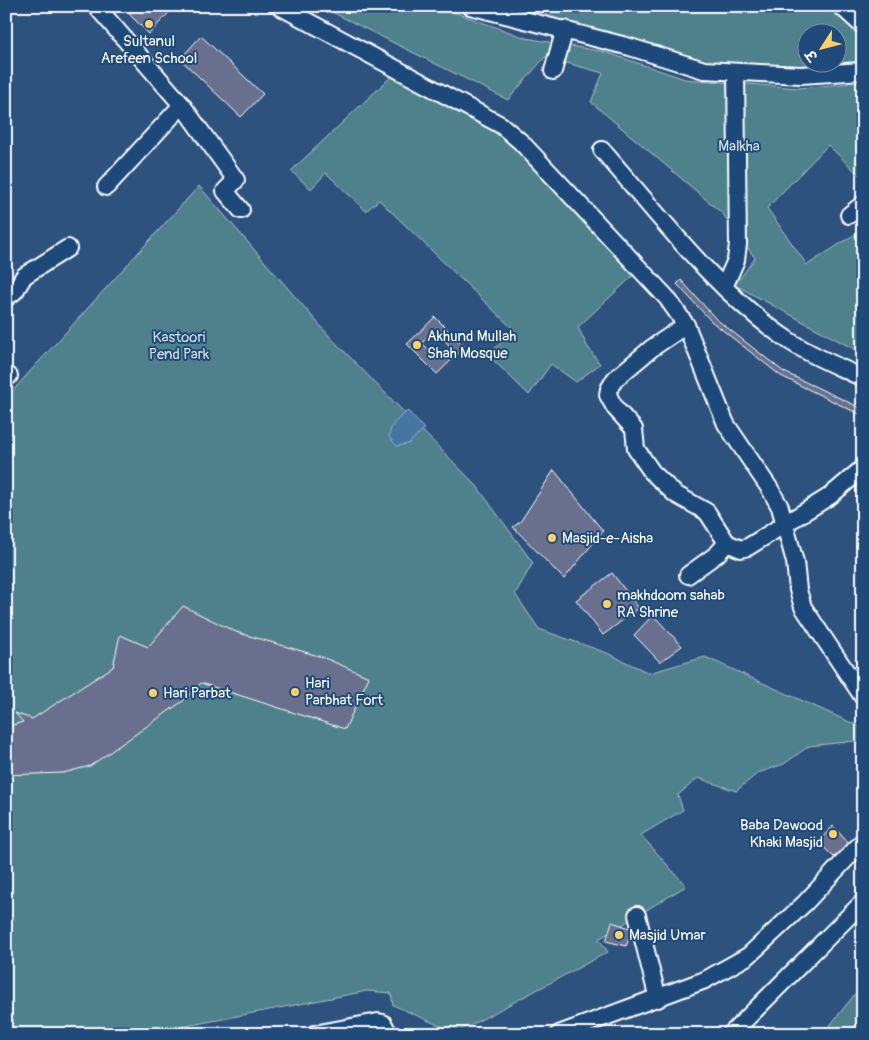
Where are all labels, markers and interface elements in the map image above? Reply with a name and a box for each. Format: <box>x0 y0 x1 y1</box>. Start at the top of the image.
marker: Sultanul Arefeen School <box>143 18 155 30</box>
north arrow <box>796 22 846 72</box>
place label: Sultanul Arefeen School <box>101 32 197 68</box>
text: उ <box>801 45 823 66</box>
park label: Malkha <box>718 137 760 156</box>
place label: Akhund Mullah Shah Mosque <box>427 327 516 363</box>
park label: Kastoori Pend Park <box>149 328 210 364</box>
marker: Akhund Mullah Shah Mosque <box>411 339 423 351</box>
place label: Masjid-e-Aisha <box>562 529 653 548</box>
marker: Masjid-e-Aisha <box>546 532 558 544</box>
place label: makhdoom sahab RA Shrine <box>617 586 725 622</box>
marker: makhdoom sahab RA Shrine <box>601 598 613 610</box>
place label: Hari Parbhat Fort <box>305 674 384 710</box>
place label: Hari Parbat <box>163 684 232 703</box>
marker: Hari Parbhat Fort <box>289 686 301 698</box>
marker: Hari Parbat <box>147 687 159 699</box>
place label: Baba Dawood Khaki Masjid <box>740 816 823 852</box>
marker: Baba Dawood Khaki Masjid <box>827 828 839 840</box>
place label: Masjid Umar <box>629 926 706 945</box>
marker: Masjid Umar <box>613 929 625 941</box>

